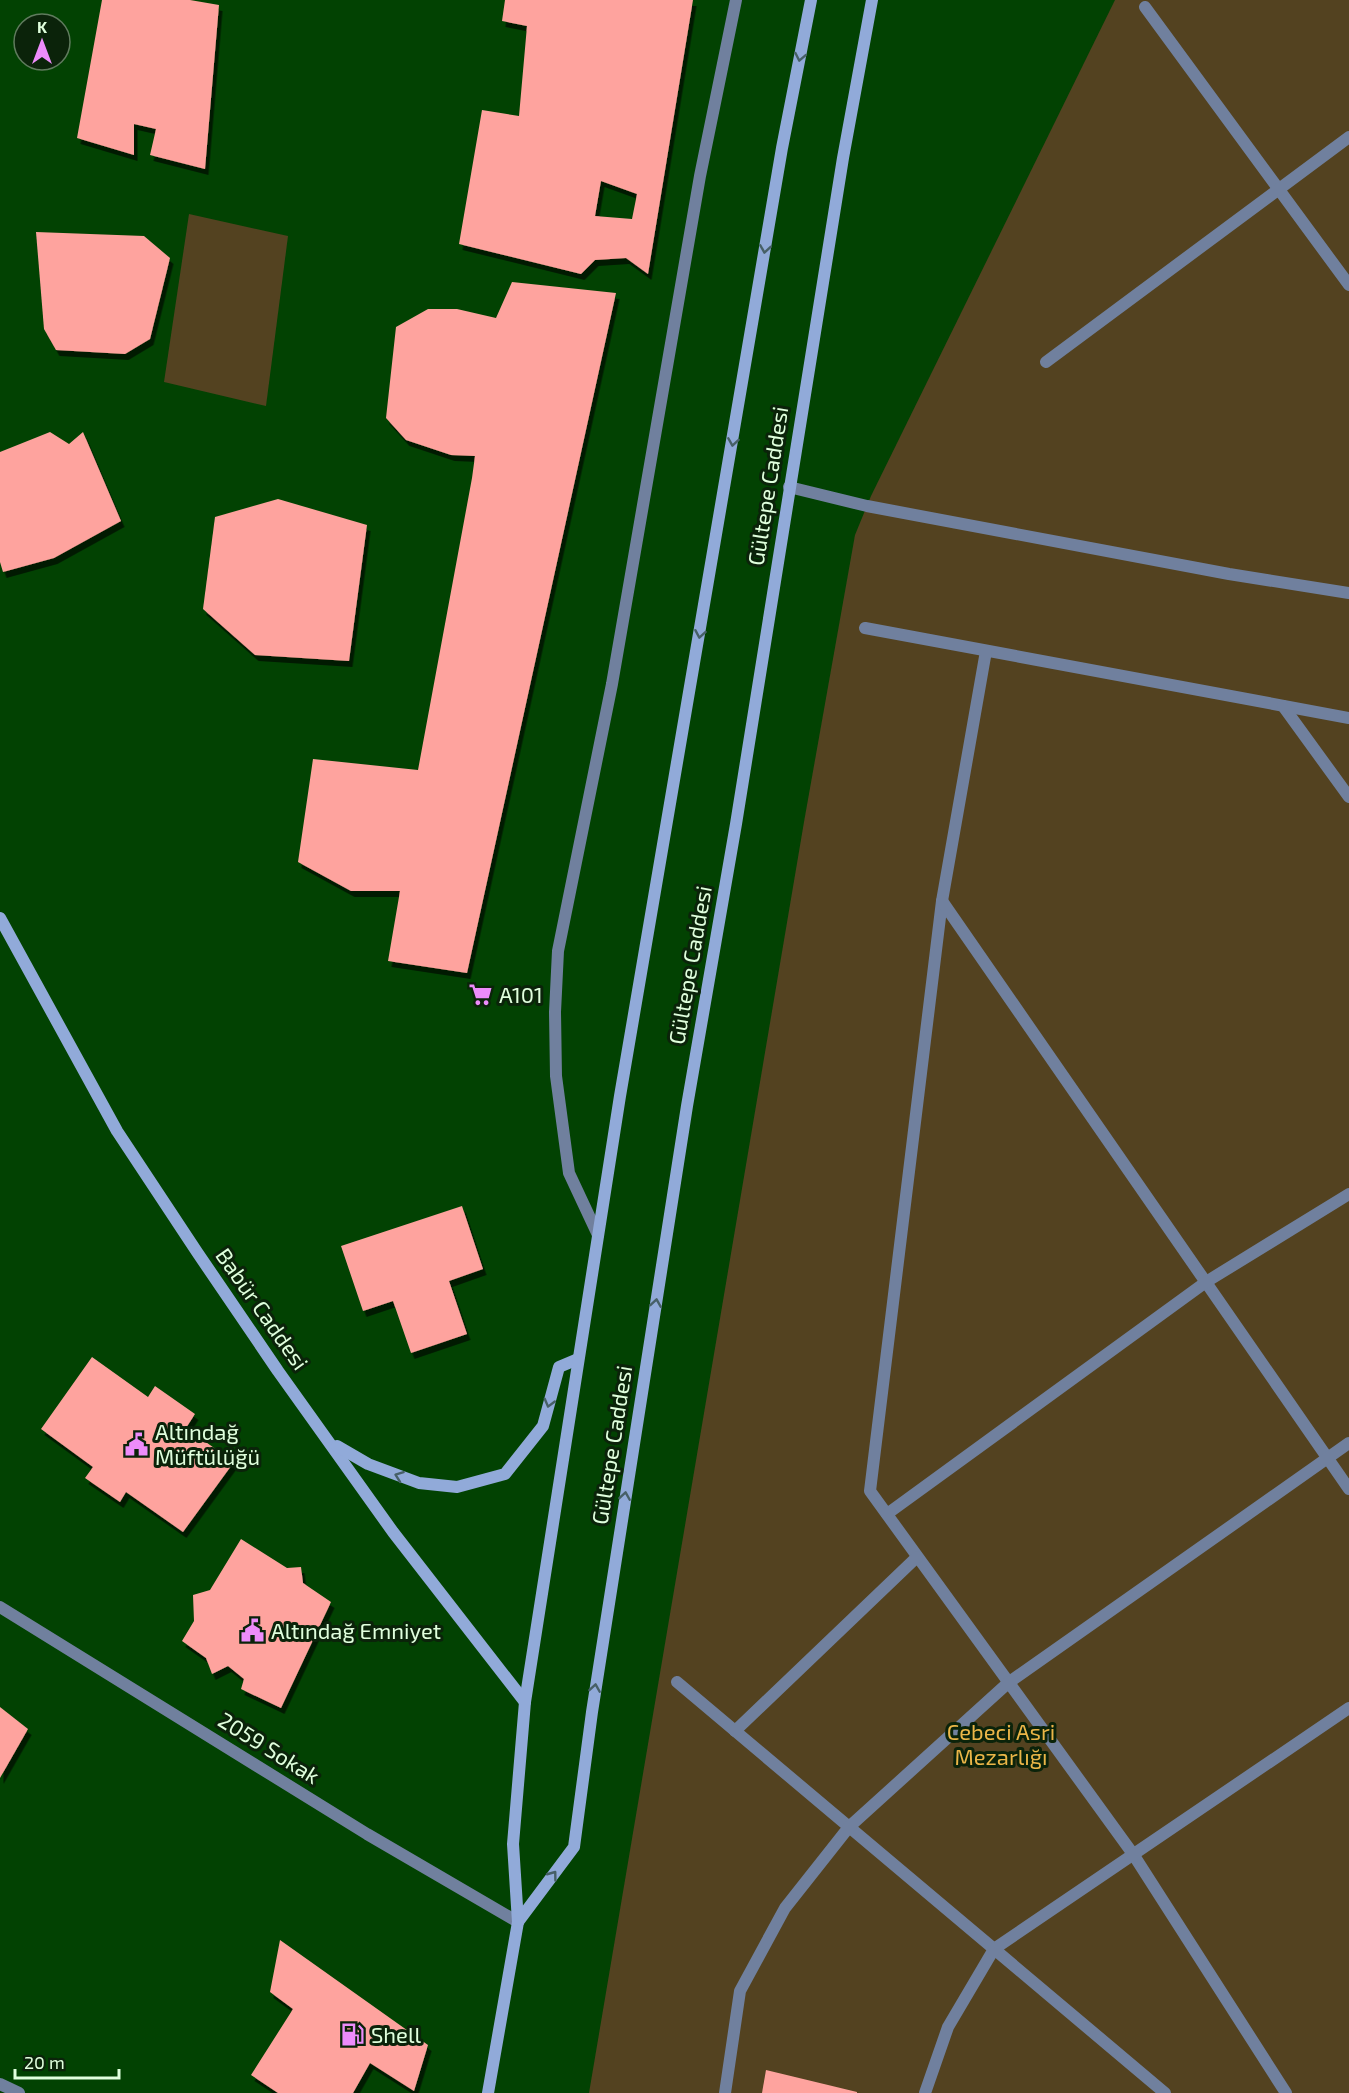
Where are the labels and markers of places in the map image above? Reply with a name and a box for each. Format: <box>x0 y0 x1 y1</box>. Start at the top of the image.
place label: A101 <box>499 981 543 1007</box>
supermarket icon: A101 <box>468 982 494 1008</box>
place label: Altındağ Müftülüğü <box>155 1418 260 1469</box>
public building icon: Altındağ Müftülüğü <box>124 1432 150 1458</box>
place label: Altındağ Emniyet <box>271 1617 441 1643</box>
public building icon: Altındağ Emniyet <box>240 1618 266 1644</box>
place label: Shell <box>371 2021 421 2047</box>
fuel station icon: Shell <box>340 2022 366 2048</box>

